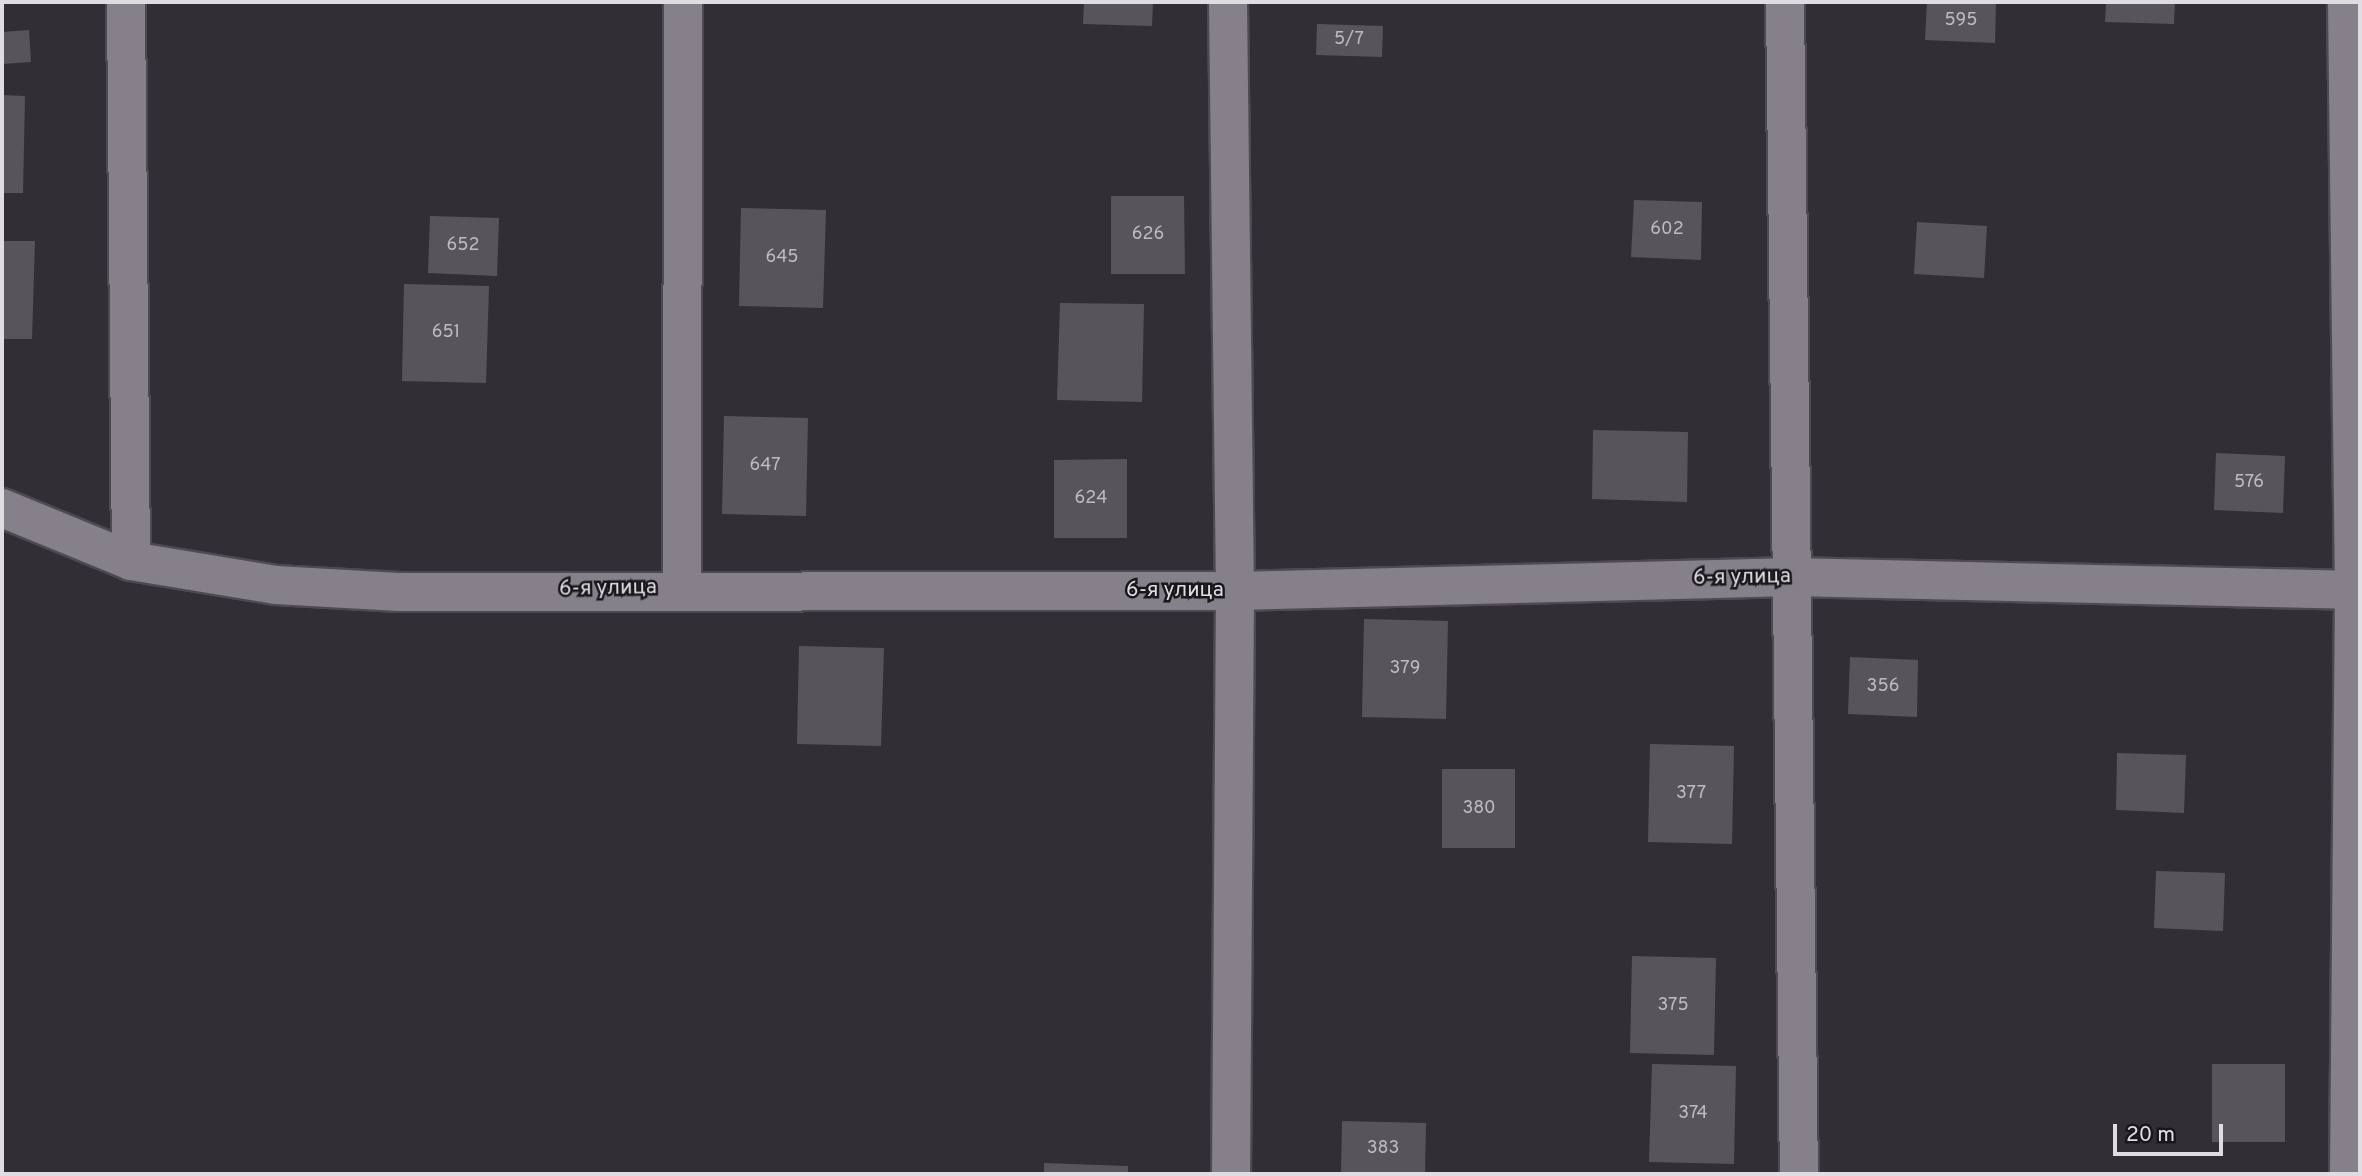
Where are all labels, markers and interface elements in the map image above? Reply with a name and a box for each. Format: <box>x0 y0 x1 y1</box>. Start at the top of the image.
house number: 595 <box>1945 10 1977 32</box>
house number: 5/7 <box>1334 29 1364 51</box>
house number: 602 <box>1650 219 1684 241</box>
house number: 626 <box>1132 224 1164 246</box>
house number: 652 <box>447 235 479 257</box>
house number: 645 <box>765 247 799 269</box>
house number: 651 <box>432 322 460 344</box>
house number: 647 <box>749 455 781 477</box>
house number: 576 <box>2234 472 2264 494</box>
house number: 624 <box>1075 488 1107 510</box>
street label: 6-я улица <box>1693 565 1791 591</box>
street label: 6-я улица <box>559 576 657 602</box>
street label: 6-я улица <box>1126 578 1224 604</box>
house number: 379 <box>1390 658 1420 680</box>
house number: 356 <box>1867 676 1899 698</box>
house number: 377 <box>1676 783 1706 805</box>
house number: 380 <box>1462 798 1496 820</box>
house number: 375 <box>1657 995 1689 1017</box>
house number: 374 <box>1678 1103 1708 1125</box>
scale bar <box>2117 1110 2227 1154</box>
text: 20 m <box>2126 1122 2175 1149</box>
house number: 383 <box>1367 1138 1399 1160</box>

